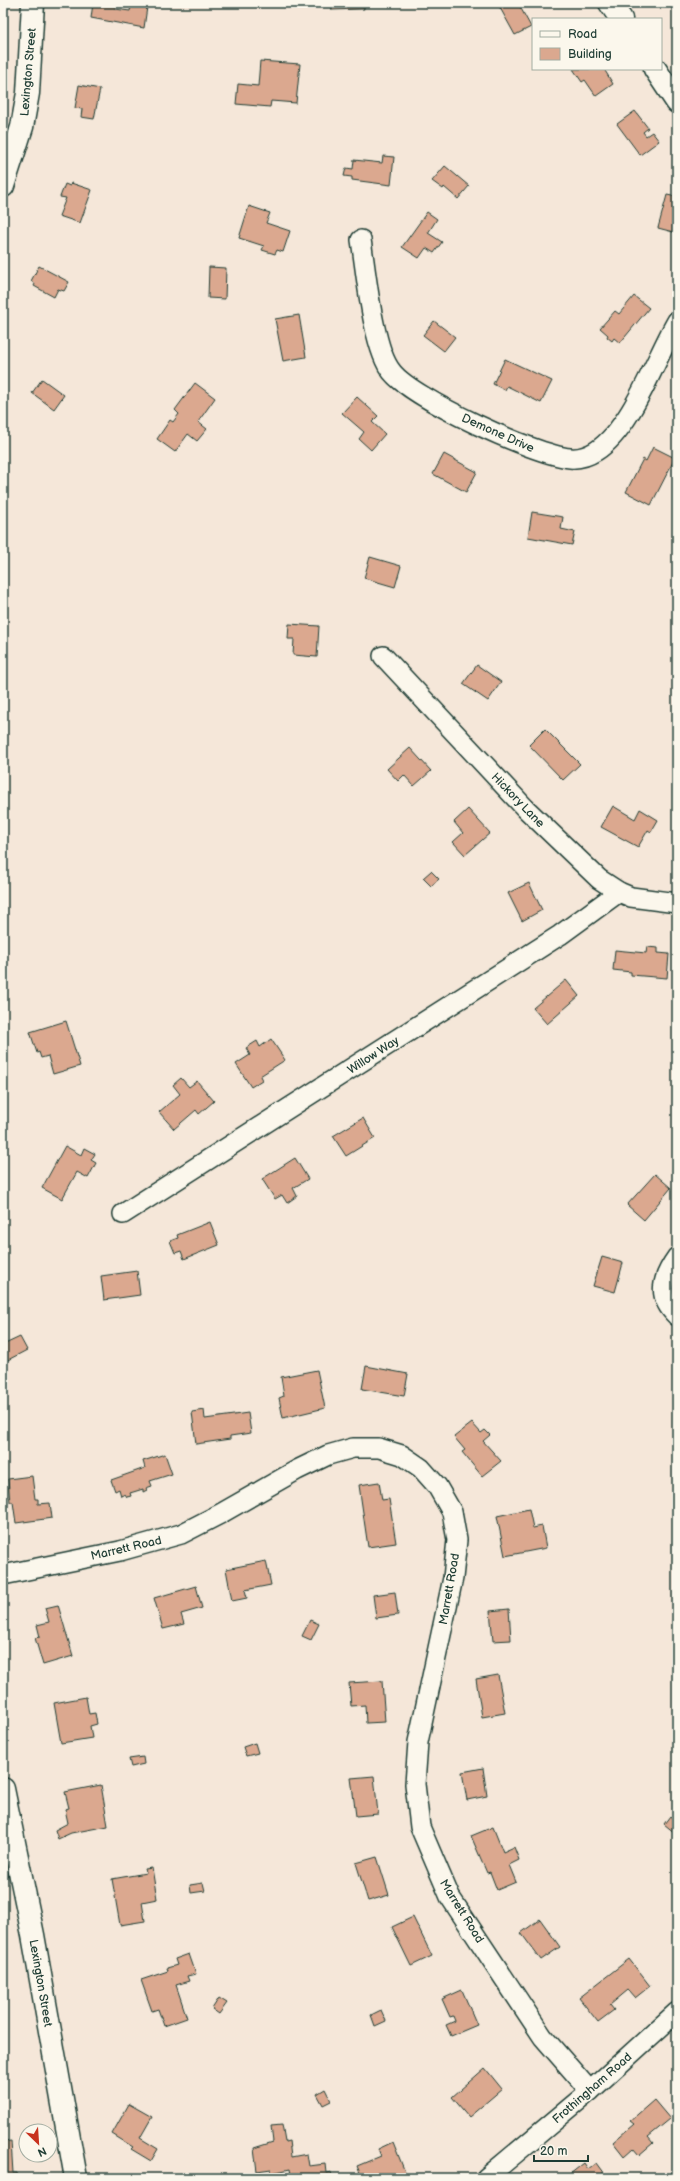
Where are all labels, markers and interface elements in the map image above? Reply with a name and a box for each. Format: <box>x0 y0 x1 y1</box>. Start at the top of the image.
legend <box>532 18 662 70</box>
street label: Lexington Street <box>17 27 40 117</box>
text: Road <box>568 27 597 42</box>
text: Building <box>568 47 612 62</box>
street label: Demone Drive <box>459 411 536 456</box>
street label: Hickory Lane <box>488 770 548 831</box>
street label: Willow Way <box>345 1033 402 1078</box>
street label: Marrett Road <box>89 1533 163 1564</box>
street label: Marrett Road <box>436 1552 463 1626</box>
street label: Marrett Road <box>436 1877 487 1946</box>
street label: Lexington Street <box>25 1938 56 2028</box>
street label: Frothingham Road <box>550 2050 635 2127</box>
north arrow <box>18 2123 58 2163</box>
scale bar <box>534 2137 588 2163</box>
text: N <box>36 2144 49 2159</box>
text: 20 m <box>540 2144 567 2159</box>

